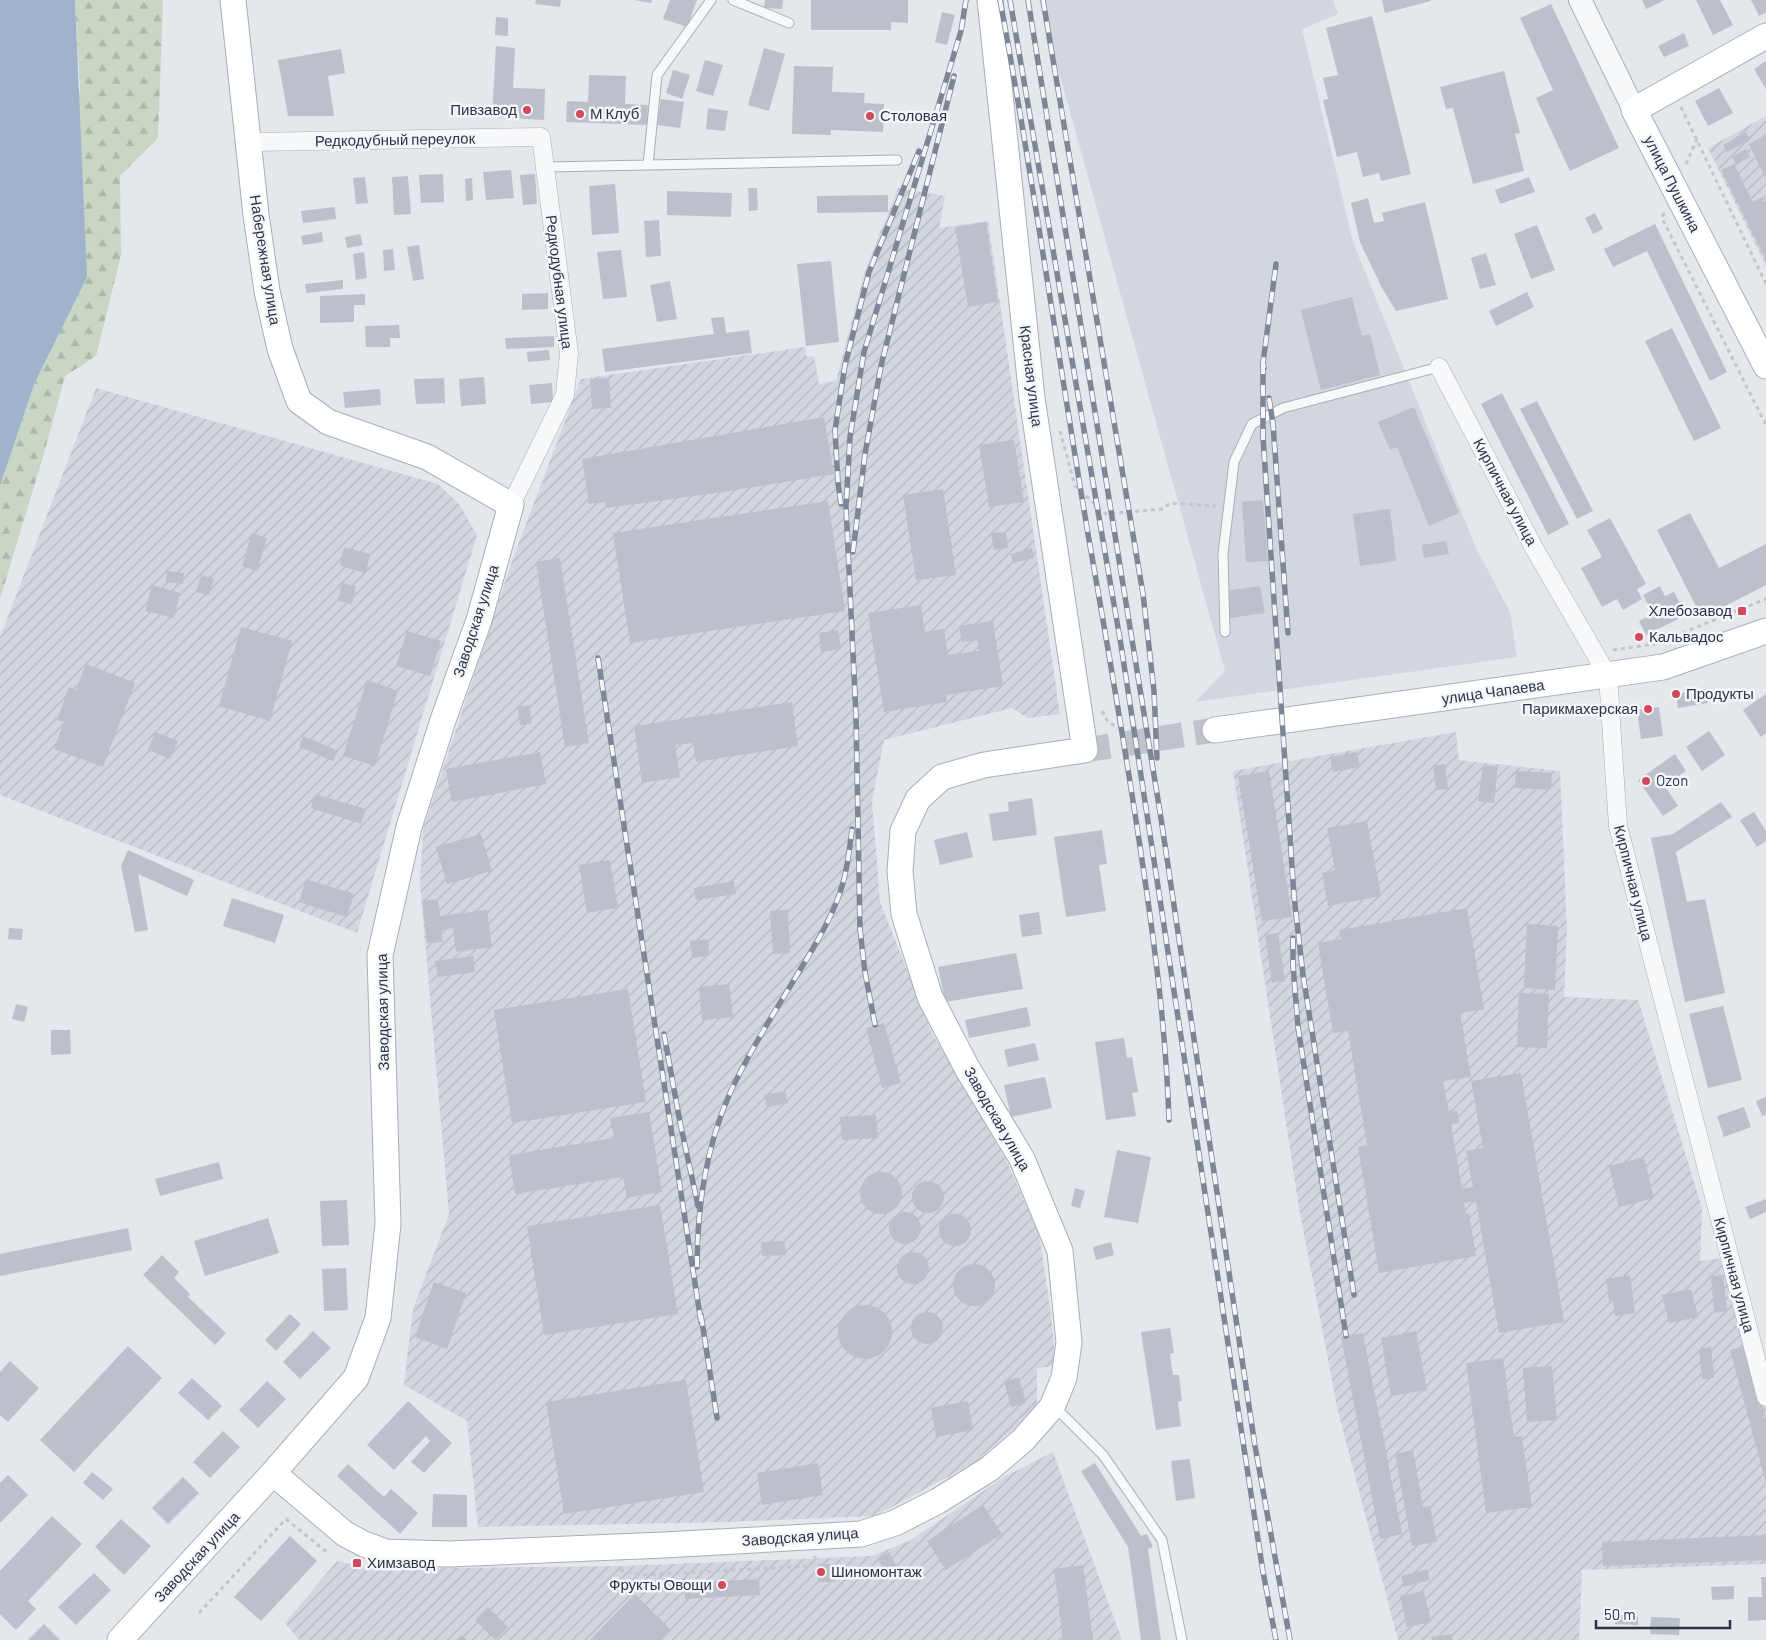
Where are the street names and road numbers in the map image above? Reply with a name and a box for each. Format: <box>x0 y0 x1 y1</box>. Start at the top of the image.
street label: Редкодубный переулок <box>315 129 476 149</box>
street label: улица Пушкина <box>1641 132 1705 235</box>
street label: Набережная улица <box>247 194 285 327</box>
street label: Редкодубная улица <box>543 214 577 351</box>
street label: Красная улица <box>1017 324 1047 428</box>
street label: Кирпичная улица <box>1470 435 1542 549</box>
street label: Заводская улица <box>448 562 502 679</box>
street label: улица Чапаева <box>1440 675 1546 707</box>
street label: Кирпичная улица <box>1611 823 1657 943</box>
street label: Заводская улица <box>372 953 392 1071</box>
street label: Заводская улица <box>961 1063 1035 1174</box>
street label: Кирпичная улица <box>1711 1215 1759 1335</box>
street label: Заводская улица <box>150 1507 243 1605</box>
street label: Заводская улица <box>741 1523 860 1549</box>

